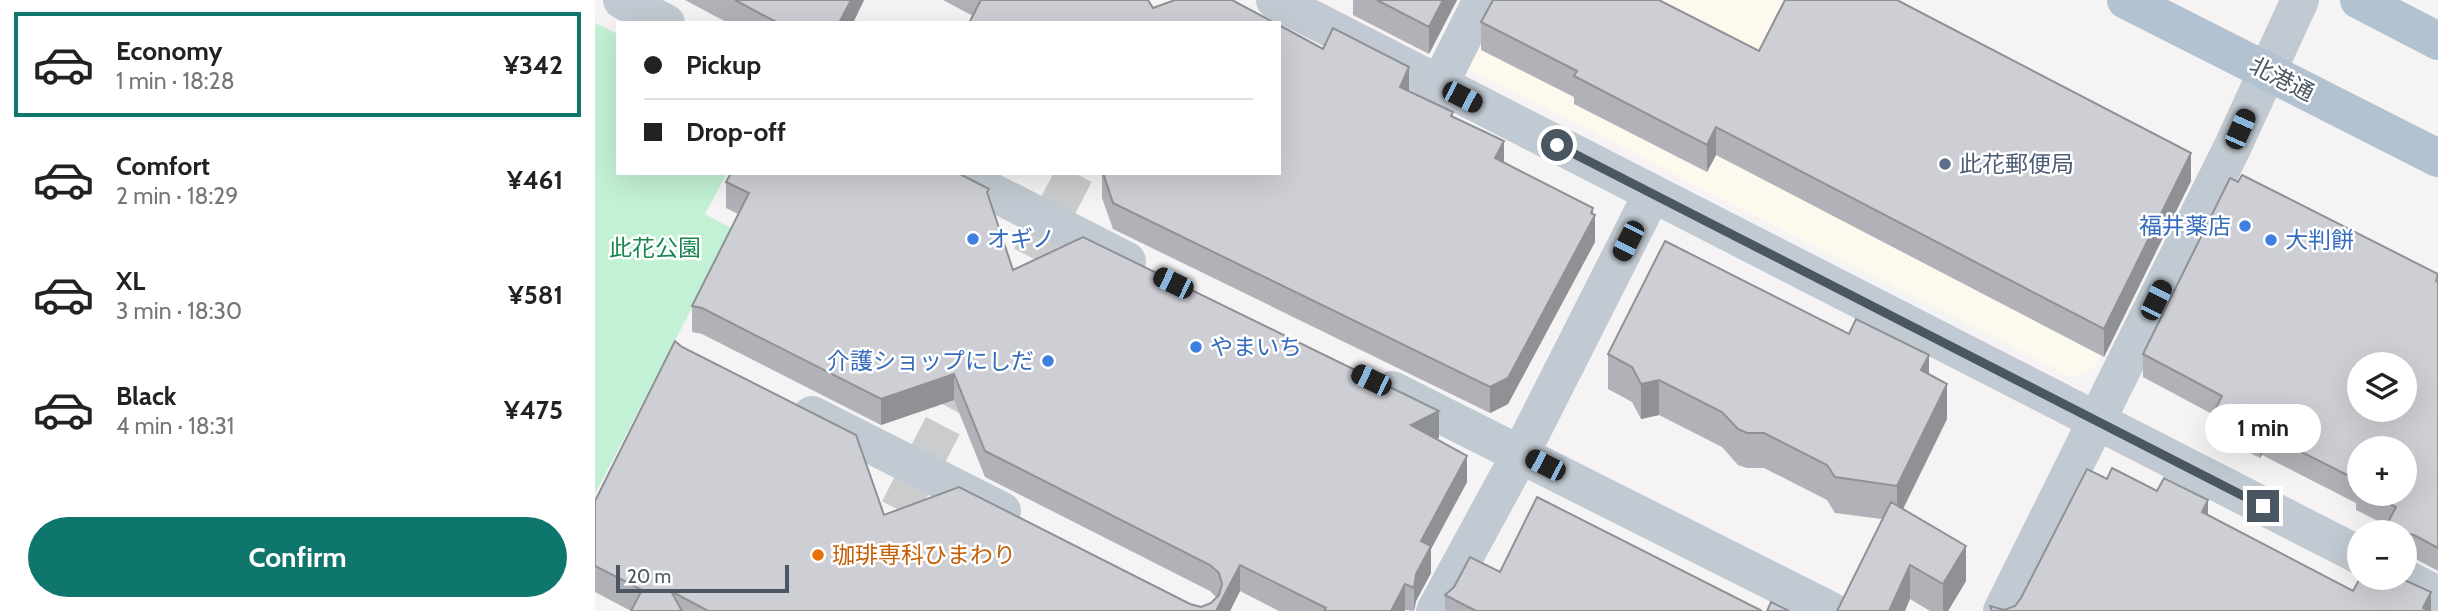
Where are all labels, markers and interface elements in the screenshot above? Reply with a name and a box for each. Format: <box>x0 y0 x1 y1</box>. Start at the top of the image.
icon: car <box>32 33 95 96</box>
text: Economy <box>116 35 222 67</box>
text: ¥342 <box>503 49 563 81</box>
text: Pickup <box>686 49 761 81</box>
street label: 北港通 <box>2245 51 2319 107</box>
text: 1 min · 18:28 <box>116 67 235 95</box>
car <box>1439 78 1486 116</box>
car <box>2222 106 2259 152</box>
text: Drop-off <box>686 116 786 148</box>
route start <box>1541 129 1573 161</box>
icon: car <box>32 148 95 211</box>
text: Comfort <box>116 150 210 182</box>
place label: 此花郵便局 <box>1959 150 2074 178</box>
marker: 此花郵便局 <box>1937 156 1953 172</box>
text: ¥461 <box>507 164 563 196</box>
text: 2 min · 18:29 <box>116 182 238 210</box>
place label: 福井薬店 <box>2139 212 2231 240</box>
car <box>1610 218 1647 264</box>
marker: 福井薬店 <box>2237 218 2253 234</box>
place label: オギノ <box>987 225 1055 253</box>
place label: 大判餅 <box>2285 226 2354 254</box>
marker: オギノ <box>965 231 981 247</box>
marker: 大判餅 <box>2263 232 2279 248</box>
park label: 此花公園 <box>609 234 701 262</box>
icon: car <box>32 263 95 326</box>
car <box>1150 264 1197 302</box>
text: XL <box>116 265 145 297</box>
car <box>2138 277 2175 323</box>
text: ¥581 <box>508 279 563 311</box>
text: 3 min · 18:30 <box>116 297 242 325</box>
place label: やまいち <box>1210 333 1302 361</box>
marker: やまいち <box>1188 339 1204 355</box>
place label: 介護ショップにしだ <box>827 347 1034 375</box>
map controls <box>2347 352 2417 590</box>
button: layers <box>2347 352 2417 422</box>
marker: 介護ショップにしだ <box>1040 353 1056 369</box>
car <box>1348 361 1395 399</box>
icon: car <box>32 378 95 441</box>
text: Black <box>116 380 176 412</box>
text: ¥475 <box>504 394 563 426</box>
callout: 1 min <box>2205 405 2321 454</box>
text: 4 min · 18:31 <box>116 412 234 440</box>
text: 1 min <box>2237 414 2289 442</box>
button: + <box>2347 436 2417 506</box>
car <box>1522 446 1569 484</box>
route end <box>2247 490 2279 522</box>
button: Confirm <box>28 517 567 597</box>
button: − <box>2347 520 2417 590</box>
place label: 珈琲専科ひまわり <box>832 541 1016 569</box>
marker: 珈琲専科ひまわり <box>810 547 826 563</box>
scale bar <box>616 562 789 594</box>
text: 20 m <box>627 565 671 588</box>

